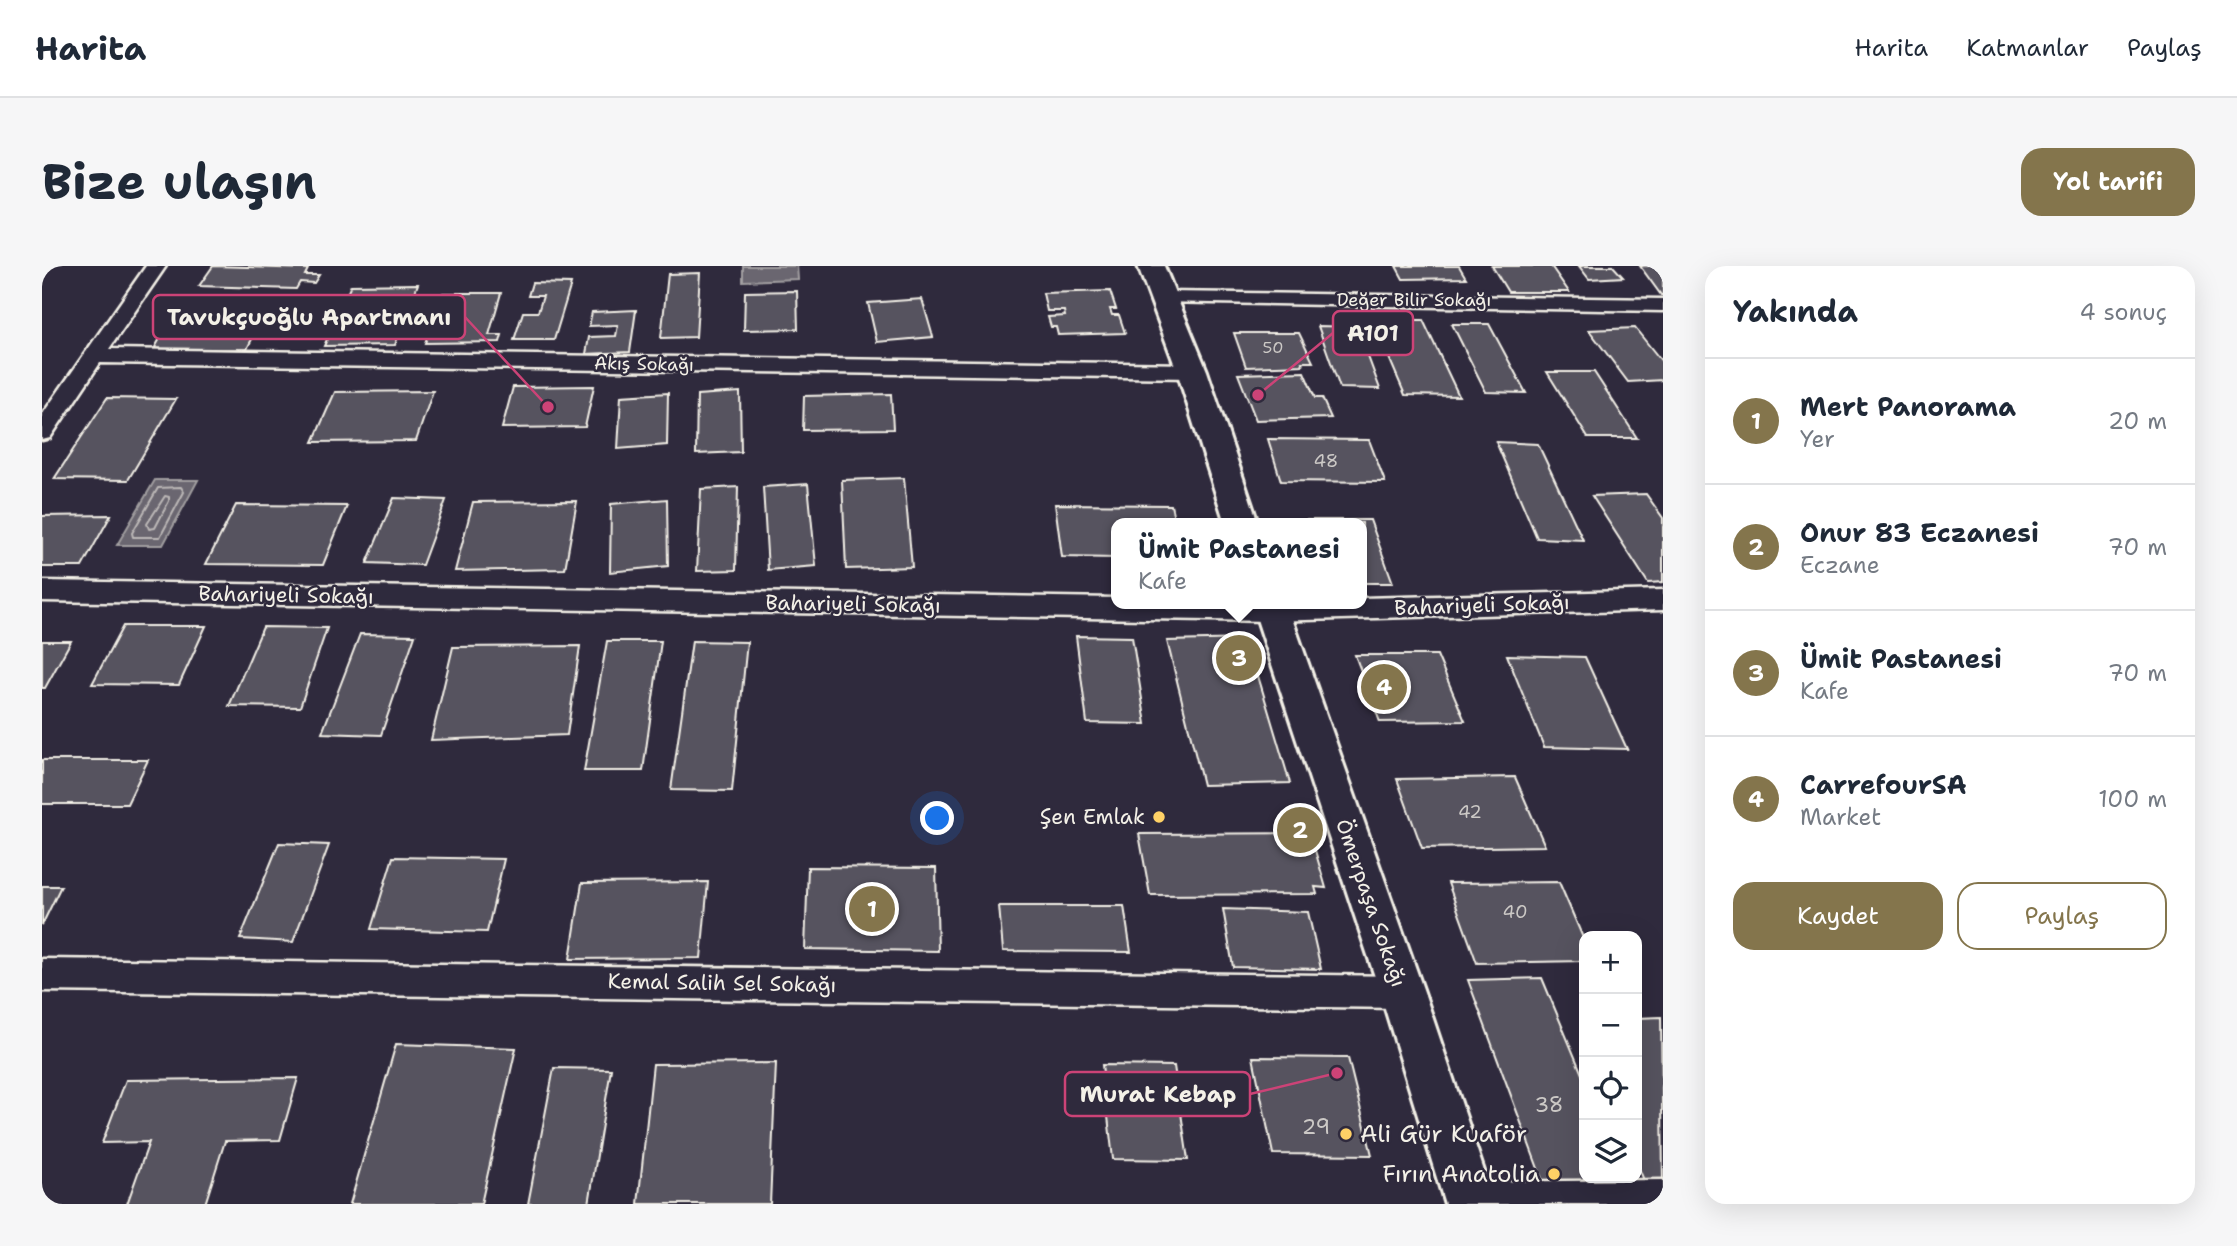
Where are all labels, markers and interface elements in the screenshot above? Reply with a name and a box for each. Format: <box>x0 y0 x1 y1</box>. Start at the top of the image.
text: Harita <box>35 26 146 71</box>
text: Harita <box>1855 32 1928 64</box>
text: Katmanlar <box>1966 32 2089 64</box>
text: Paylaş <box>2127 32 2202 64</box>
button: Yol tarifi <box>2021 148 2195 216</box>
text: Bize ulaşın <box>42 149 317 215</box>
street label: Değer Bilir Sokağı <box>1337 288 1491 312</box>
text: Yakında <box>1733 291 1858 332</box>
callout: Tavukçuoğlu Apartmanı <box>153 295 465 339</box>
text: 4 sonuç <box>2080 297 2167 327</box>
text: Tavukçuoğlu Apartmanı <box>167 302 451 332</box>
callout: A101 <box>1333 311 1413 355</box>
text: A101 <box>1347 318 1399 348</box>
house number: 50 <box>1263 337 1283 358</box>
street label: Akış Sokağı <box>594 351 694 377</box>
text: Mert Panorama <box>1800 389 2016 424</box>
text: 1 <box>1751 406 1761 436</box>
text: 20 m <box>2108 406 2167 436</box>
text: Yer <box>1800 424 1835 454</box>
house number: 48 <box>1314 449 1338 473</box>
text: Onur 83 Eczanesi <box>1800 515 2039 550</box>
popup <box>1111 518 1367 609</box>
text: Ümit Pastanesi <box>1138 531 1340 566</box>
text: 2 <box>1748 532 1764 562</box>
text: 70 m <box>2108 532 2167 562</box>
text: Eczane <box>1800 550 1880 580</box>
text: Kafe <box>1138 566 1187 596</box>
street label: Bahariyeli Sokağı <box>198 579 374 611</box>
street label: Bahariyeli Sokağı <box>765 588 941 620</box>
street label: Bahariyeli Sokağı <box>1394 588 1570 622</box>
pin: 3 <box>1216 632 1262 684</box>
text: Ümit Pastanesi <box>1800 641 2002 676</box>
text: 3 <box>1748 658 1764 688</box>
text: 70 m <box>2108 658 2167 688</box>
pin: 4 <box>1361 661 1407 713</box>
text: Kafe <box>1800 676 1849 706</box>
text: CarrefourSA <box>1800 767 1967 802</box>
text: 4 <box>1748 784 1764 814</box>
text: 100 m <box>2098 784 2167 814</box>
house number: 42 <box>1458 800 1482 824</box>
your location <box>920 801 954 835</box>
text: Market <box>1800 802 1881 832</box>
place label: Şen Emlak <box>1040 803 1145 831</box>
pin: 2 <box>1277 804 1323 856</box>
marker: Şen Emlak <box>1151 809 1167 825</box>
street label: Ömerpaşa Sokağı <box>1329 815 1413 991</box>
button: Kaydet <box>1733 882 1943 950</box>
button: Paylaş <box>1957 882 2167 950</box>
pin: 1 <box>849 883 895 935</box>
house number: 40 <box>1502 900 1528 924</box>
map controls <box>1579 931 1642 1183</box>
button: + <box>1579 931 1642 994</box>
street label: Kemal Salih Sel Sokağı <box>607 967 837 999</box>
button: − <box>1579 994 1642 1057</box>
button: locate <box>1579 1057 1642 1120</box>
callout: Murat Kebap <box>1065 1072 1250 1116</box>
text: Murat Kebap <box>1080 1079 1236 1109</box>
house number: 38 <box>1535 1091 1563 1119</box>
house number: 29 <box>1302 1113 1330 1141</box>
place label: Ali Gür Kuaför <box>1360 1118 1527 1150</box>
button: layers <box>1579 1120 1642 1183</box>
marker: Ali Gür Kuaför <box>1338 1126 1354 1142</box>
place label: Fırın Anatolia <box>1382 1158 1540 1190</box>
marker: Fırın Anatolia <box>1546 1166 1562 1182</box>

